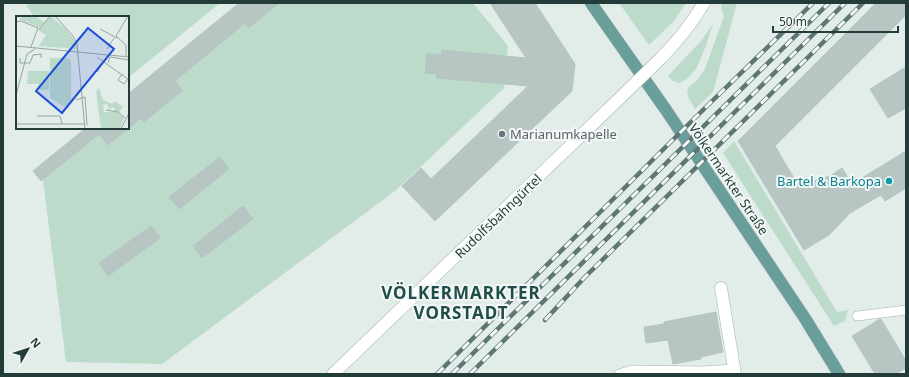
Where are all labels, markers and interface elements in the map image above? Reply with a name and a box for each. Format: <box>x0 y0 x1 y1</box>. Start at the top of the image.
scale bar <box>773 8 898 34</box>
text: 50 m <box>779 13 807 30</box>
inset map <box>16 16 129 129</box>
street label: Völkermarkter Straße <box>685 120 773 238</box>
place label: Marianumkapelle <box>510 125 617 143</box>
marker: Marianumkapelle <box>497 129 507 139</box>
street label: Rudolfsbahngürtel <box>451 170 545 262</box>
place label: Bartel & Barkopa <box>777 172 881 190</box>
marker: Bartel & Barkopa <box>884 176 894 186</box>
district label: VÖLKERMARKTER VORSTADT <box>381 281 541 324</box>
north arrow <box>8 329 48 369</box>
text: N <box>28 334 45 351</box>

